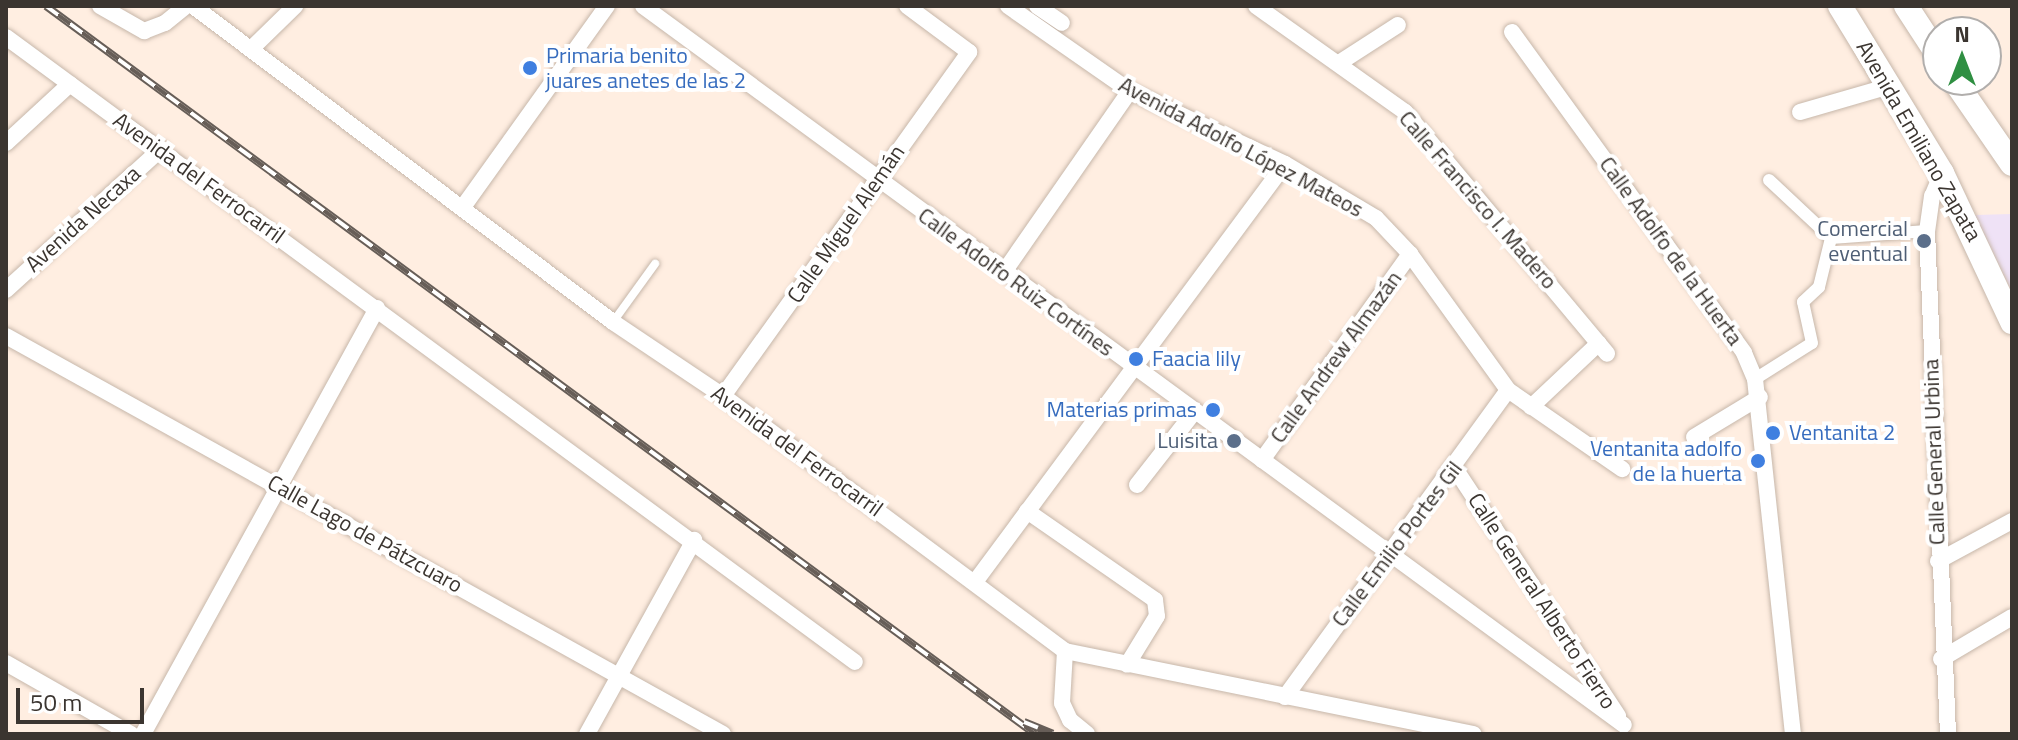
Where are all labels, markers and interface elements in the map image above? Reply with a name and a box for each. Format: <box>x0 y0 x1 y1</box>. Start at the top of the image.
north arrow <box>1922 16 2002 96</box>
text: N <box>1954 17 1970 51</box>
street label: Avenida Emiliano Zapata <box>1851 36 1987 246</box>
place label: Primaria benito juares anetes de las 2 <box>546 42 746 94</box>
marker: Primaria benito juares anetes de las 2 <box>521 59 539 77</box>
street label: Avenida Adolfo López Mateos <box>1114 71 1368 223</box>
street label: Calle Francisco I. Madero <box>1393 105 1563 295</box>
street label: Avenida del Ferrocarril <box>108 107 290 249</box>
street label: Calle Miguel Alemán <box>782 140 910 308</box>
street label: Calle Adolfo de la Huerta <box>1594 152 1748 350</box>
street label: Avenida Necaxa <box>20 160 146 278</box>
street label: Calle Adolfo Ruiz Cortínes <box>913 202 1119 362</box>
place label: Comercial eventual <box>1817 215 1908 266</box>
marker: Comercial eventual <box>1915 232 1933 250</box>
street label: Calle Andrew Almazán <box>1265 266 1407 448</box>
place label: Faacia lily <box>1152 346 1241 372</box>
marker: Faacia lily <box>1127 350 1145 368</box>
street label: Calle General Urbina <box>1918 358 1950 546</box>
street label: Avenida del Ferrocarril <box>706 380 888 522</box>
place label: Materias primas <box>1046 397 1197 423</box>
marker: Materias primas <box>1204 401 1222 419</box>
place label: Ventanita 2 <box>1789 420 1895 446</box>
marker: Ventanita 2 <box>1764 424 1782 442</box>
place label: Luisita <box>1157 428 1218 454</box>
marker: Luisita <box>1225 432 1243 450</box>
place label: Ventanita adolfo de la huerta <box>1590 435 1742 486</box>
marker: Ventanita adolfo de la huerta <box>1749 452 1767 470</box>
street label: Calle Emilio Portes Gil <box>1326 456 1468 632</box>
street label: Calle Lago de Pátzcuaro <box>263 469 467 599</box>
street label: Calle General Alberto Fierro <box>1462 488 1622 714</box>
scale bar <box>20 672 148 722</box>
text: 50 m <box>30 684 82 720</box>

